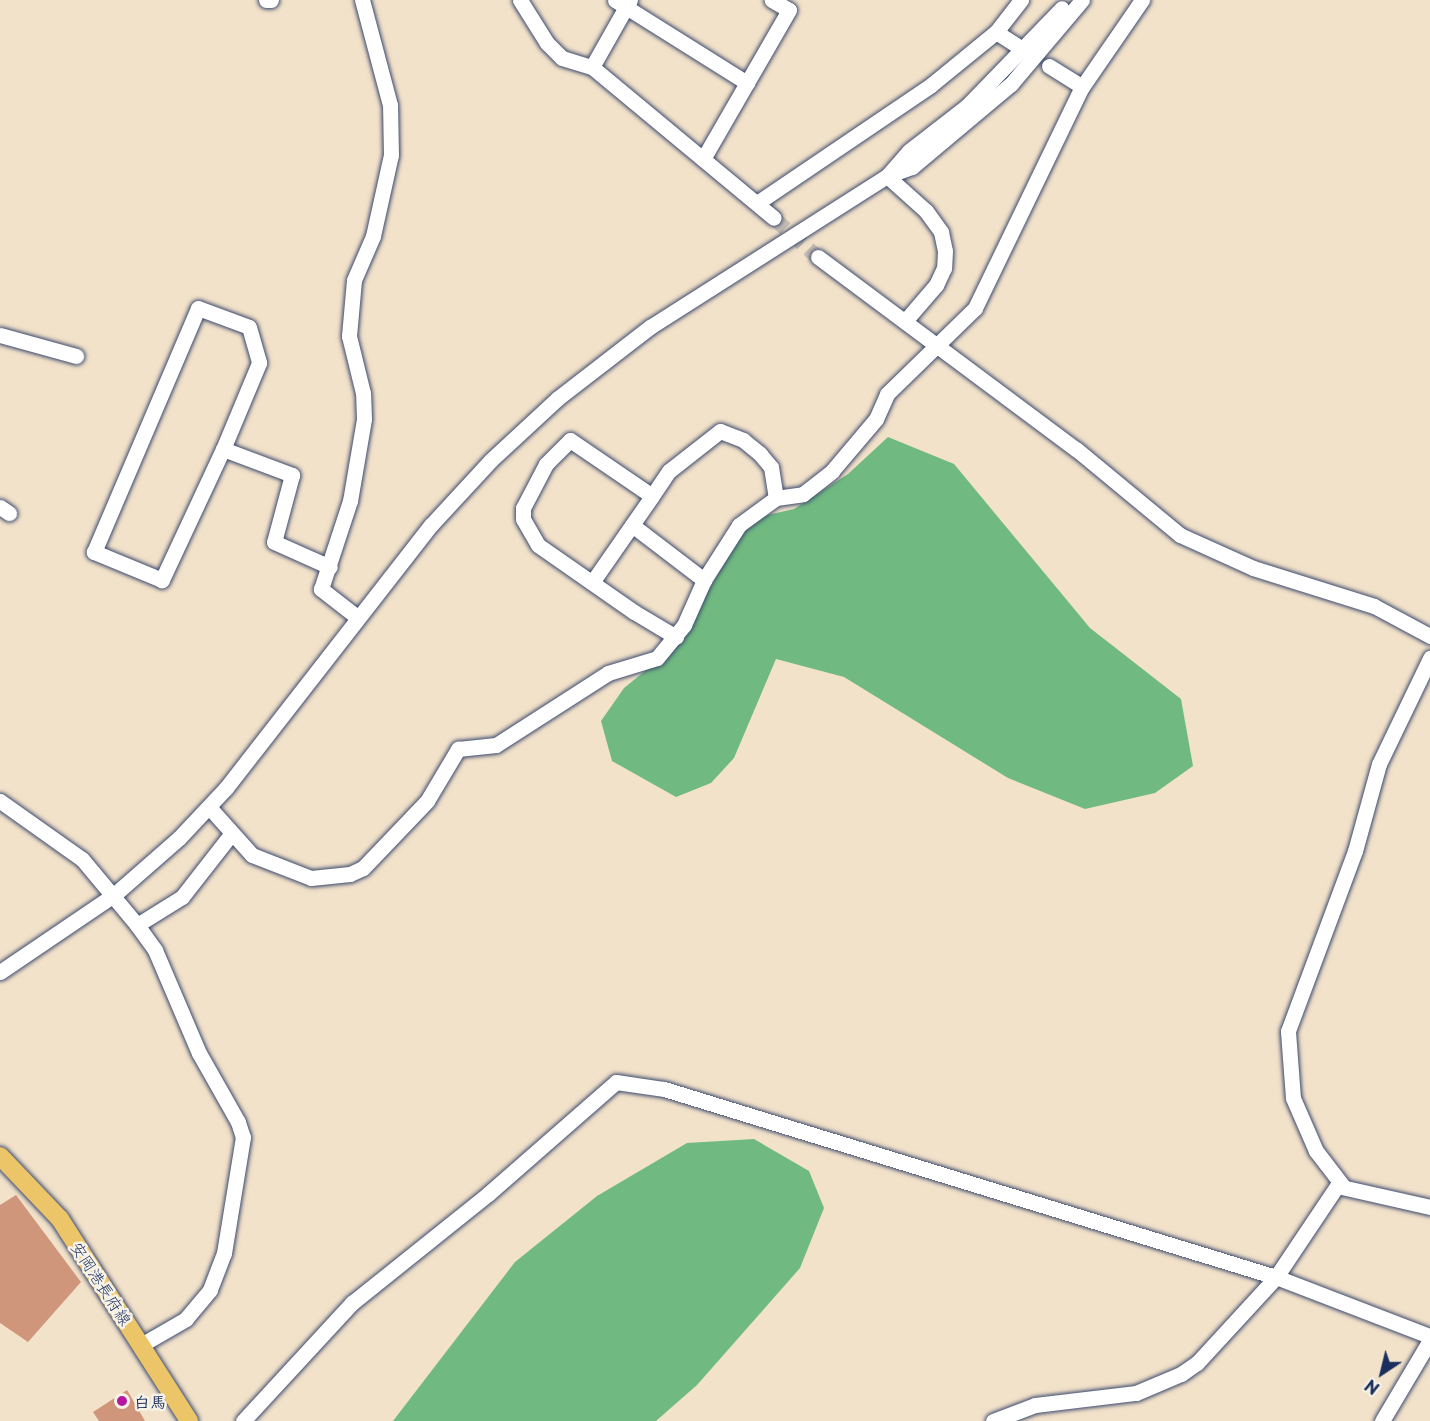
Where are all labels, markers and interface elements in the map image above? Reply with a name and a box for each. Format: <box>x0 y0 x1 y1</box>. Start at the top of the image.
street label: 安岡港長府線 <box>68 1238 136 1328</box>
north arrow <box>1352 1343 1412 1403</box>
text: N <box>1360 1374 1384 1401</box>
place label: 白馬 <box>134 1391 166 1411</box>
marker: 白馬 <box>115 1394 129 1408</box>

